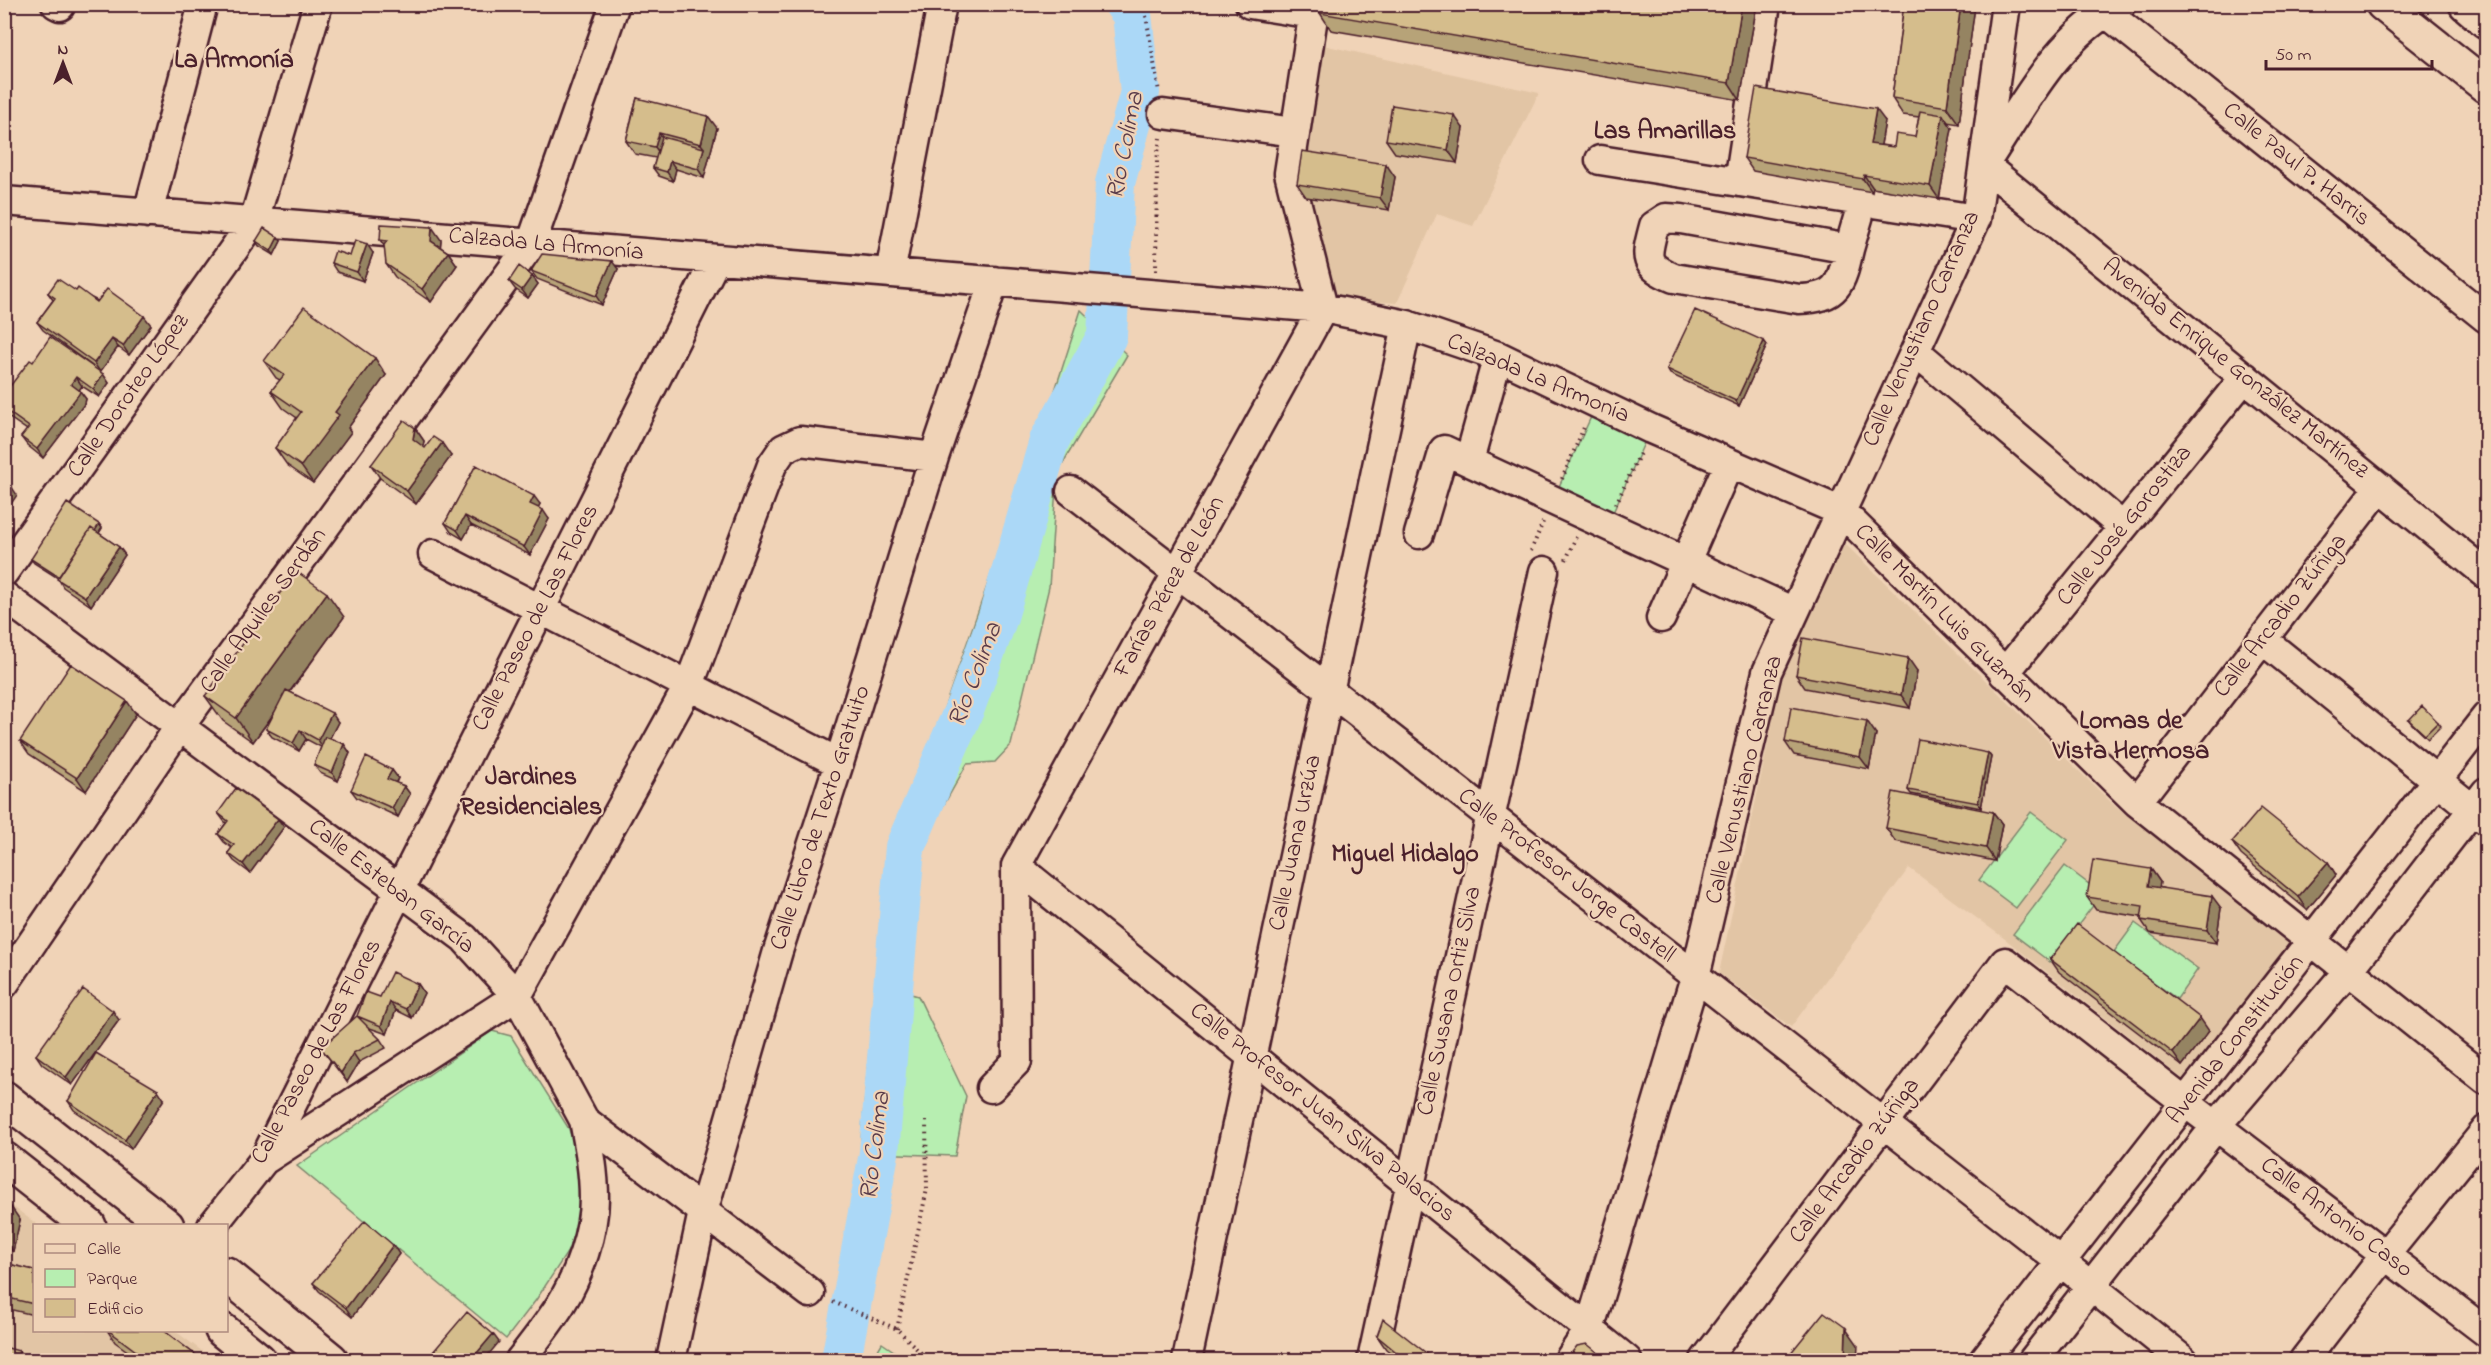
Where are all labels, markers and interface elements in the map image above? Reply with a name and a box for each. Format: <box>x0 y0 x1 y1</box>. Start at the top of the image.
north arrow <box>33 33 93 93</box>
scale bar <box>2266 33 2432 71</box>
text: N <box>58 38 69 62</box>
district label: La Armonía <box>174 42 294 80</box>
text: 50 m <box>2275 43 2312 69</box>
water label: Río Colima <box>1097 88 1155 203</box>
street label: Calle Paul P. Harris <box>2214 94 2378 236</box>
district label: Las Amarillas <box>1594 113 1736 151</box>
street label: Calle Venustiano Carranza <box>1854 205 1990 453</box>
street label: Calzada La Armonía <box>447 219 645 271</box>
street label: Avenida Enrique González Martínez <box>2094 250 2377 489</box>
street label: Calle Doroteo López <box>59 306 199 485</box>
street label: Calzada La Armonía <box>1441 325 1635 433</box>
street label: Calle José Gorostiza <box>2049 438 2201 614</box>
street label: Farías Pérez de León <box>1105 490 1235 685</box>
street label: Calle Paseo de Las Flores <box>464 498 608 738</box>
street label: Calle Martín Luis Guzmán <box>1846 516 2042 712</box>
street label: Calle Aquiles Serdán <box>192 521 336 701</box>
street label: Calle Arcadio Zúñiga <box>2206 526 2356 706</box>
water label: Río Colima <box>939 616 1014 733</box>
street label: Calle Venustiano Carranza <box>1697 652 1793 908</box>
street label: Calle Libro de Texto Gratuito <box>762 681 880 955</box>
district label: Lomas de Vista Hermosa <box>2052 703 2209 771</box>
street label: Calle Juana Urzúa <box>1260 752 1332 934</box>
district label: Jardines Residenciales <box>460 759 602 827</box>
street label: Calle Profesor Jorge Castell <box>1450 780 1682 972</box>
street label: Calle Esteban García <box>300 811 482 963</box>
district label: Miguel Hidalgo <box>1331 836 1479 875</box>
street label: Calle Susana Ortiz Silva <box>1409 883 1491 1119</box>
street label: Calle Paseo de Las Flores <box>243 933 391 1171</box>
street label: Avenida Constitución <box>2158 948 2314 1132</box>
street label: Calle Profesor Juan Silva Palacios <box>1181 994 1463 1232</box>
street label: Calle Arcadio Zúñiga <box>1781 1070 1929 1252</box>
water label: Río Colima <box>850 1088 902 1203</box>
street label: Calle Antonio Caso <box>2252 1149 2420 1287</box>
legend <box>33 1224 228 1332</box>
text: Calle <box>87 1237 122 1263</box>
text: Parque <box>87 1267 138 1293</box>
text: Edificio <box>87 1297 143 1323</box>

